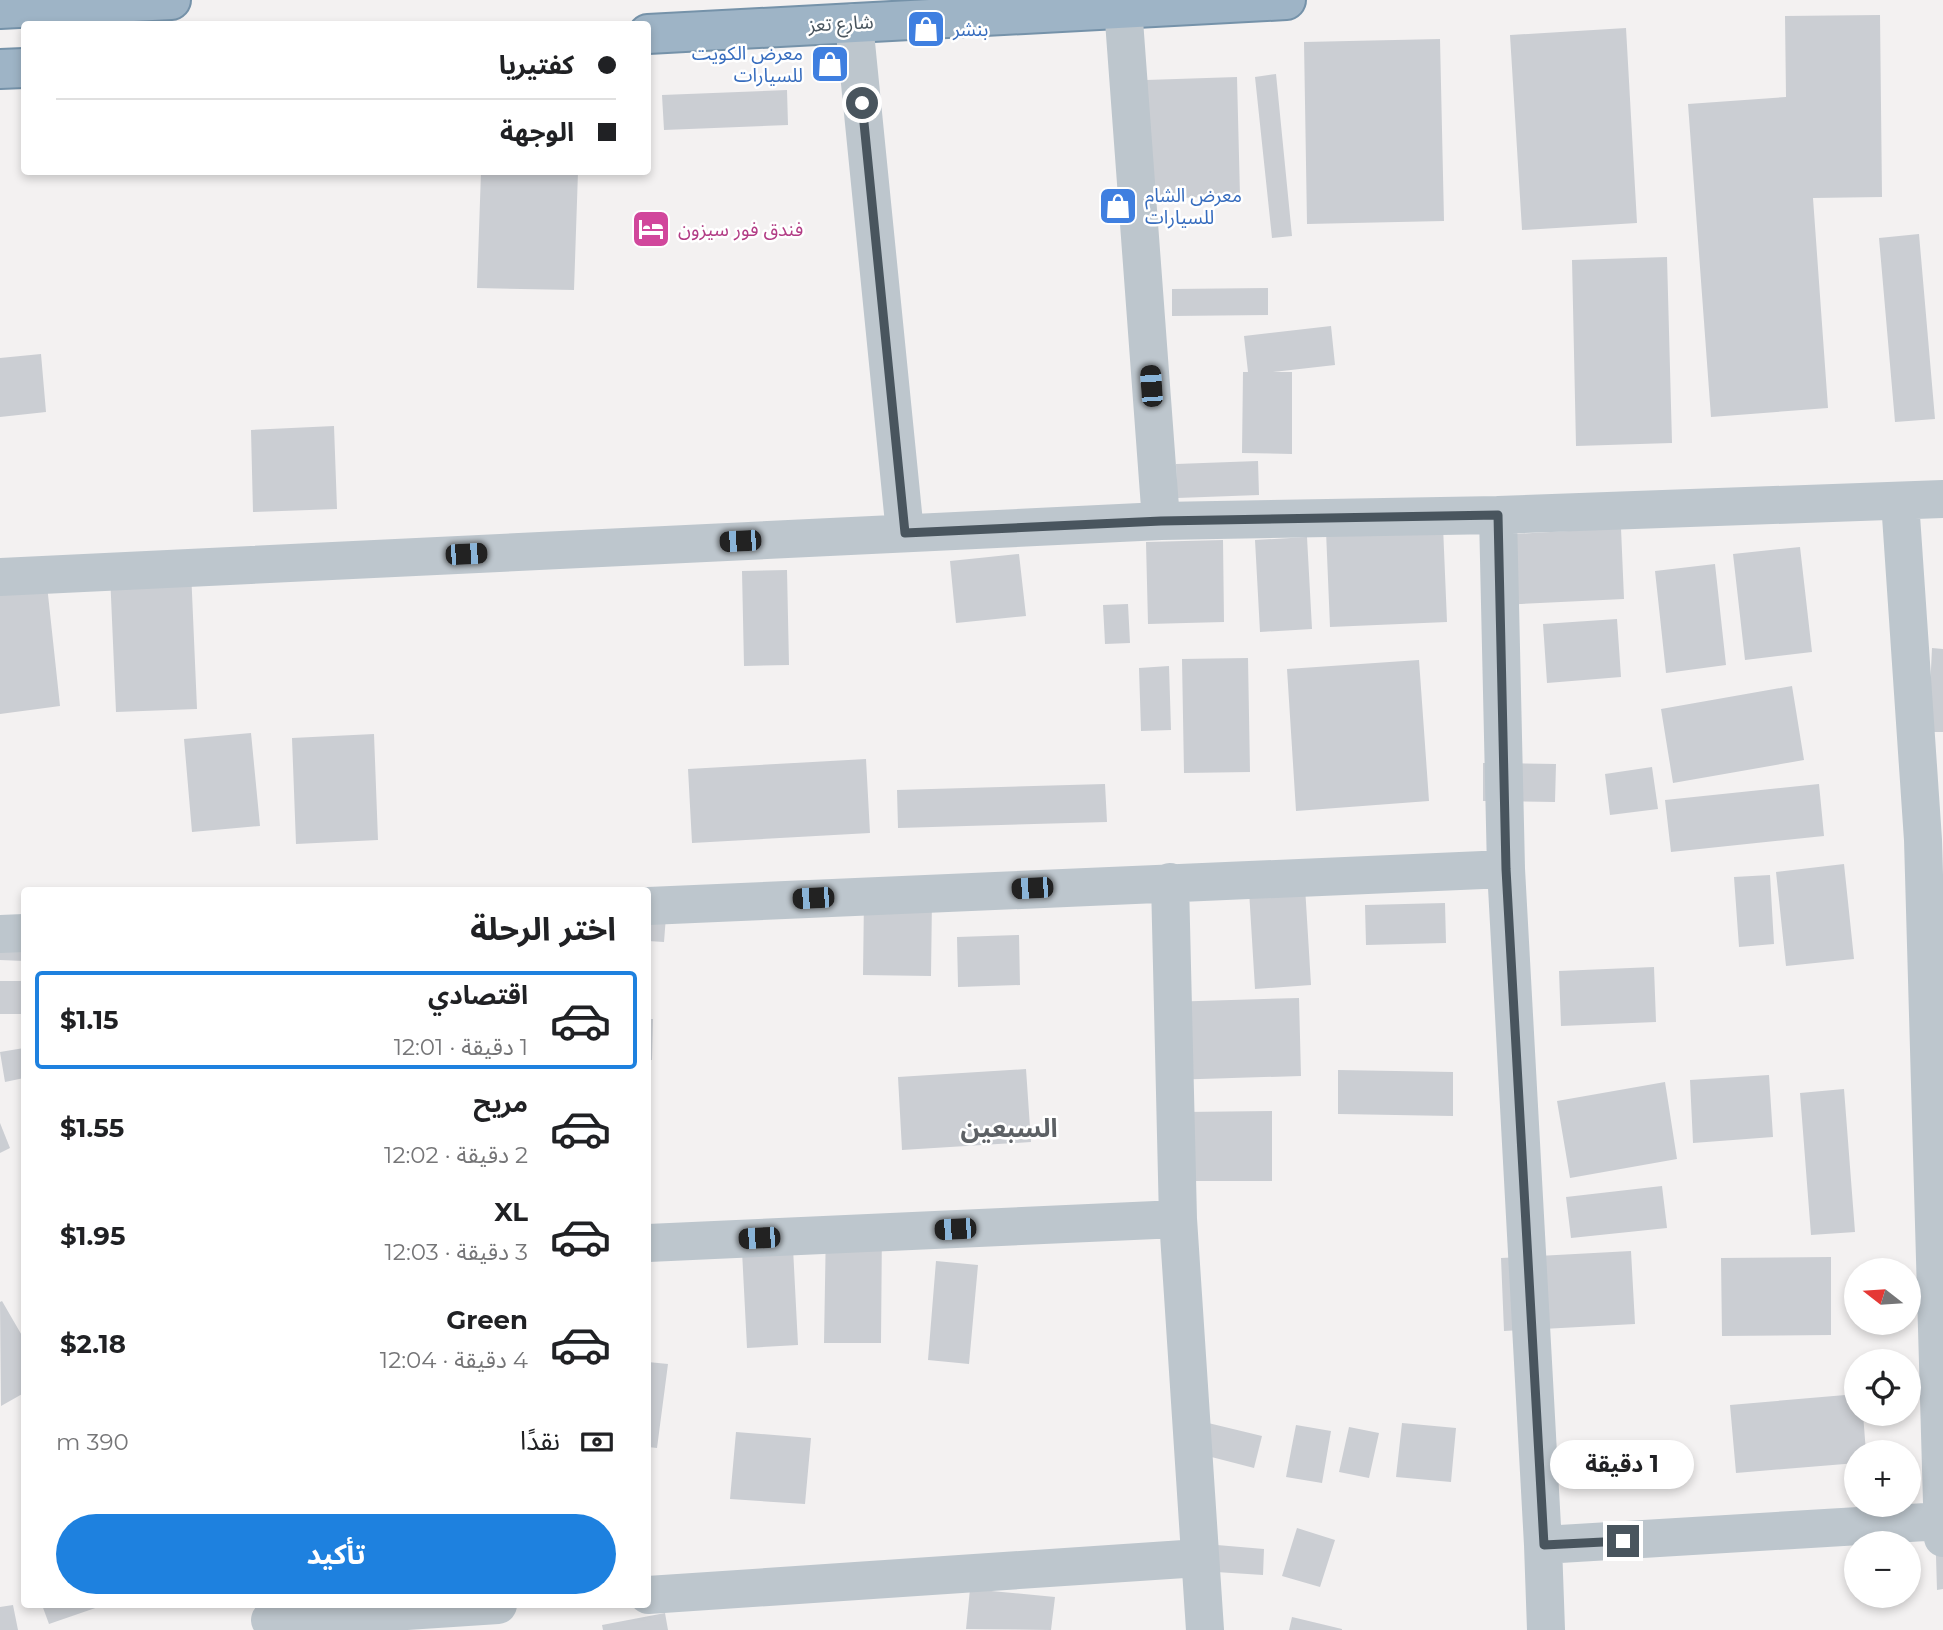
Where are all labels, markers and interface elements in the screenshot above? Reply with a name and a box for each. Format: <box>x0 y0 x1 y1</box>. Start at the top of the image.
shop icon: بنشر <box>905 8 947 50</box>
street label: شارع تعز <box>807 10 874 39</box>
place label: بنشر <box>952 18 988 41</box>
place label: معرض الكويت للسيارات <box>692 42 803 87</box>
shop icon: معرض الكويت للسيارات <box>809 43 851 85</box>
text: كفتيريا <box>499 49 574 81</box>
route start <box>846 87 878 119</box>
text: الوجهة <box>500 116 574 148</box>
place label: معرض الشام للسيارات <box>1145 184 1242 229</box>
shop icon: معرض الشام للسيارات <box>1097 185 1139 227</box>
hotel icon: فندق فور سيزون <box>630 208 672 250</box>
place label: فندق فور سيزون <box>678 218 803 241</box>
car <box>1140 364 1163 408</box>
car <box>719 529 762 553</box>
car <box>445 542 488 566</box>
car <box>1011 876 1054 900</box>
car <box>792 886 835 910</box>
text: اختر الرحلة <box>470 909 616 948</box>
text: اقتصادي <box>428 979 528 1011</box>
icon: car <box>549 989 612 1052</box>
text: $1.15 <box>60 1004 119 1036</box>
text: 1 دقيقة · 12:01 <box>394 1033 528 1061</box>
text: مريح <box>473 1087 528 1119</box>
icon: car <box>549 1097 612 1160</box>
text: $1.55 <box>60 1112 124 1144</box>
district label: السبعين <box>960 1112 1058 1144</box>
text: 2 دقيقة · 12:02 <box>384 1141 528 1169</box>
text: XL <box>494 1196 528 1228</box>
icon: car <box>549 1205 612 1268</box>
car <box>934 1217 977 1241</box>
text: $1.95 <box>60 1220 125 1252</box>
car <box>738 1226 781 1250</box>
text: 3 دقيقة · 12:03 <box>385 1238 528 1266</box>
north arrow <box>1844 1258 1922 1335</box>
map controls <box>1844 1258 1921 1608</box>
text: Green <box>446 1304 528 1336</box>
icon: car <box>549 1313 612 1376</box>
text: $2.18 <box>60 1328 126 1360</box>
text: 4 دقيقة · 12:04 <box>380 1346 528 1374</box>
button: locate <box>1844 1349 1921 1426</box>
icon: cash <box>578 1423 616 1461</box>
text: نقدًا <box>520 1425 560 1457</box>
text: 390 m <box>56 1428 129 1456</box>
callout: 1 دقيقة <box>1551 1440 1695 1488</box>
button: + <box>1844 1440 1921 1517</box>
text: 1 دقيقة <box>1585 1450 1659 1478</box>
button: تأكيد <box>56 1514 616 1594</box>
route end <box>1607 1525 1639 1557</box>
button: − <box>1844 1531 1921 1608</box>

